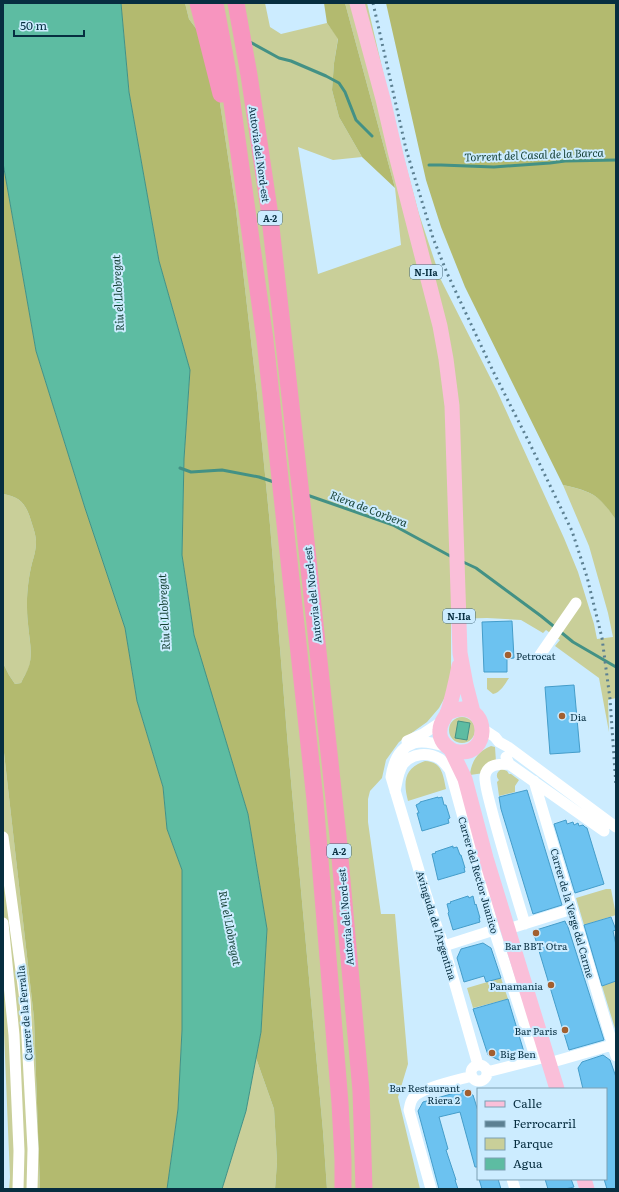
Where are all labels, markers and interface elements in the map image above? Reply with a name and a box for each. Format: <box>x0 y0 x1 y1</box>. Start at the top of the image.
scale bar <box>14 12 84 38</box>
text: 50 m <box>20 16 47 34</box>
street label: Autovia del Nord-est <box>246 105 274 203</box>
water label: Torrent del Casal de la Barca <box>464 144 605 164</box>
road number: A-2 <box>258 211 282 225</box>
water label: Riu el Llobregat <box>107 254 127 332</box>
road number: N-IIa <box>410 265 442 279</box>
water label: Riera de Corbera <box>328 486 411 530</box>
street label: Autovia del Nord-est <box>299 546 325 644</box>
water label: Riu el Llobregat <box>153 573 173 651</box>
road number: N-IIa <box>443 609 475 623</box>
place label: Petrocat <box>516 648 556 663</box>
marker: Petrocat <box>503 650 513 660</box>
place label: Dia <box>570 709 587 724</box>
marker: Dia <box>557 711 567 721</box>
street label: Carrer del Rector Juanico <box>455 815 503 935</box>
road number: A-2 <box>327 844 351 858</box>
street label: Carrer de la Verge del Carme <box>547 846 599 980</box>
street label: Autovia del Nord-est <box>333 868 357 966</box>
street label: Avinguda de l'Argentina <box>413 868 461 982</box>
water label: Riu el Llobregat <box>216 889 246 968</box>
marker: Bar BBT Otra <box>531 928 541 938</box>
place label: Bar BBT Otra <box>505 938 568 953</box>
street label: Carrer de la Ferralla <box>12 964 36 1061</box>
place label: Panamania <box>489 978 544 993</box>
marker: Panamania <box>546 980 556 990</box>
place label: Bar Paris <box>514 1023 557 1038</box>
marker: Bar Paris <box>560 1025 570 1035</box>
place label: Big Ben <box>500 1046 536 1061</box>
marker: Big Ben <box>487 1048 497 1058</box>
place label: Bar Restaurant Riera 2 <box>389 1080 460 1107</box>
marker: Bar Restaurant Riera 2 <box>463 1088 473 1098</box>
legend <box>477 1088 607 1180</box>
text: Calle <box>513 1094 542 1112</box>
text: Ferrocarril <box>513 1114 576 1132</box>
text: Parque <box>513 1134 553 1152</box>
text: Agua <box>513 1154 543 1172</box>

